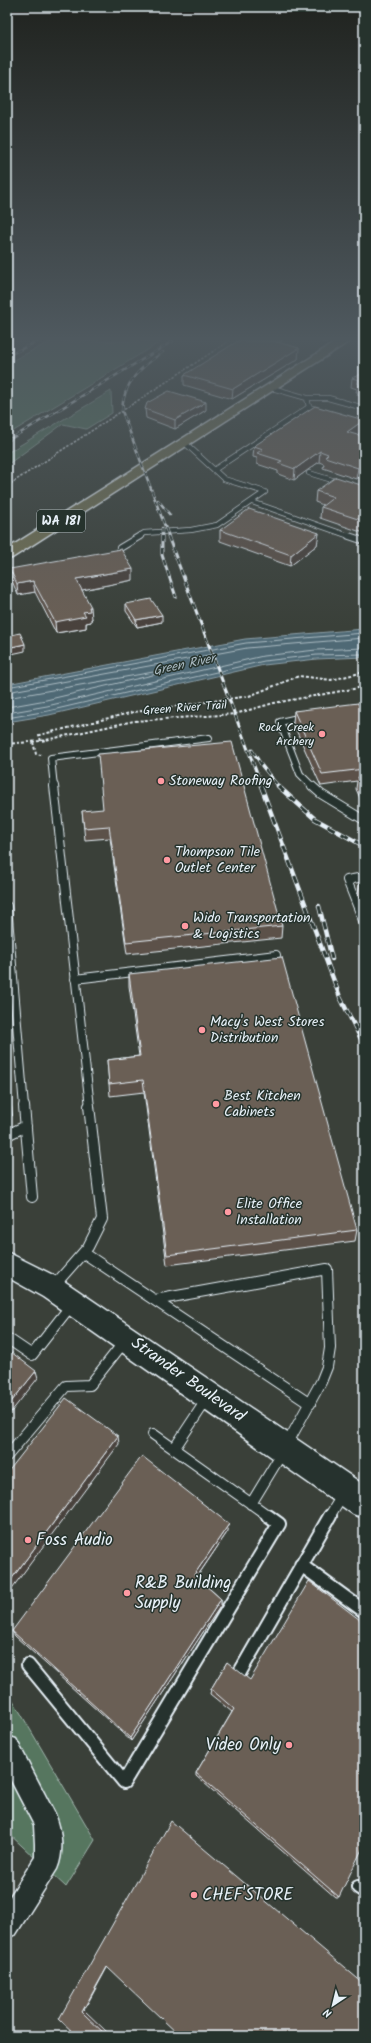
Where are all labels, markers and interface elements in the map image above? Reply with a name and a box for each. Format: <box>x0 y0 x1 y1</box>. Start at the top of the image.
road number: WA 181 <box>37 510 85 532</box>
water label: Green River <box>151 648 219 682</box>
street label: Green River Trail <box>142 696 228 720</box>
place label: Rock Creek Archery <box>258 718 314 751</box>
marker: Rock Creek Archery <box>317 729 327 739</box>
place label: Stoneway Roofing <box>169 770 273 792</box>
marker: Stoneway Roofing <box>156 776 166 786</box>
place label: Thompson Tile Outlet Center <box>175 841 261 879</box>
marker: Thompson Tile Outlet Center <box>162 855 172 865</box>
place label: Wido Transportation & Logistics <box>193 907 311 945</box>
marker: Wido Transportation & Logistics <box>180 921 190 931</box>
place label: Macy's West Stores Distribution <box>210 1011 324 1049</box>
marker: Macy's West Stores Distribution <box>197 1025 207 1035</box>
place label: Best Kitchen Cabinets <box>224 1085 301 1123</box>
marker: Best Kitchen Cabinets <box>211 1099 221 1109</box>
place label: Elite Office Installation <box>236 1193 303 1231</box>
marker: Elite Office Installation <box>223 1207 233 1217</box>
street label: Strander Boulevard <box>125 1330 251 1430</box>
place label: Foss Audio <box>36 1527 113 1554</box>
marker: Foss Audio <box>23 1535 33 1545</box>
place label: R&B Building Supply <box>135 1570 231 1617</box>
marker: R&B Building Supply <box>122 1588 132 1598</box>
place label: Video Only <box>206 1732 282 1759</box>
marker: Video Only <box>284 1740 294 1750</box>
place label: CHEF'STORE <box>202 1882 294 1909</box>
marker: CHEF'STORE <box>189 1890 199 1900</box>
north arrow <box>313 1985 353 2025</box>
text: N <box>320 2003 336 2022</box>

